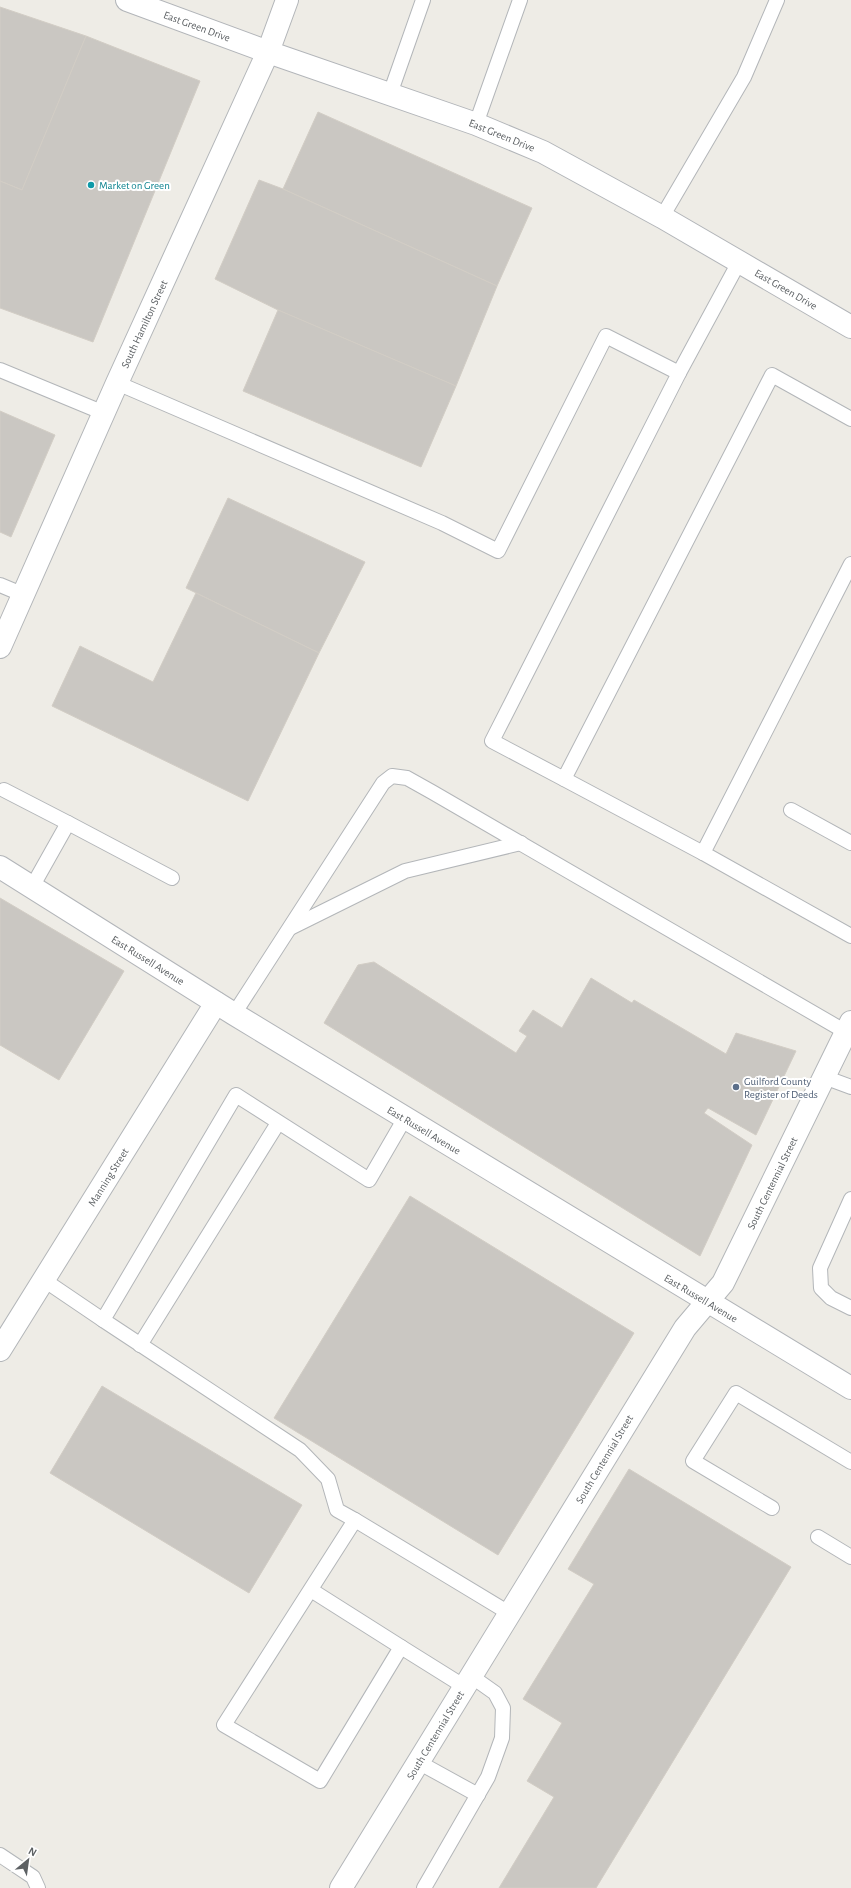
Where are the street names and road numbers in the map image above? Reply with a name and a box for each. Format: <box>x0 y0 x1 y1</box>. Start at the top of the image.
street label: East Green Drive <box>162 9 232 44</box>
street label: East Green Drive <box>467 117 536 154</box>
street label: East Green Drive <box>753 267 819 312</box>
street label: South Hamilton Street <box>119 278 170 370</box>
street label: East Russell Avenue <box>109 934 186 987</box>
street label: East Russell Avenue <box>385 1104 462 1157</box>
street label: South Centennial Street <box>745 1135 800 1231</box>
street label: Manning Street <box>86 1146 131 1208</box>
street label: East Russell Avenue <box>662 1272 739 1325</box>
street label: South Centennial Street <box>574 1413 635 1505</box>
street label: South Centennial Street <box>405 1689 466 1781</box>

